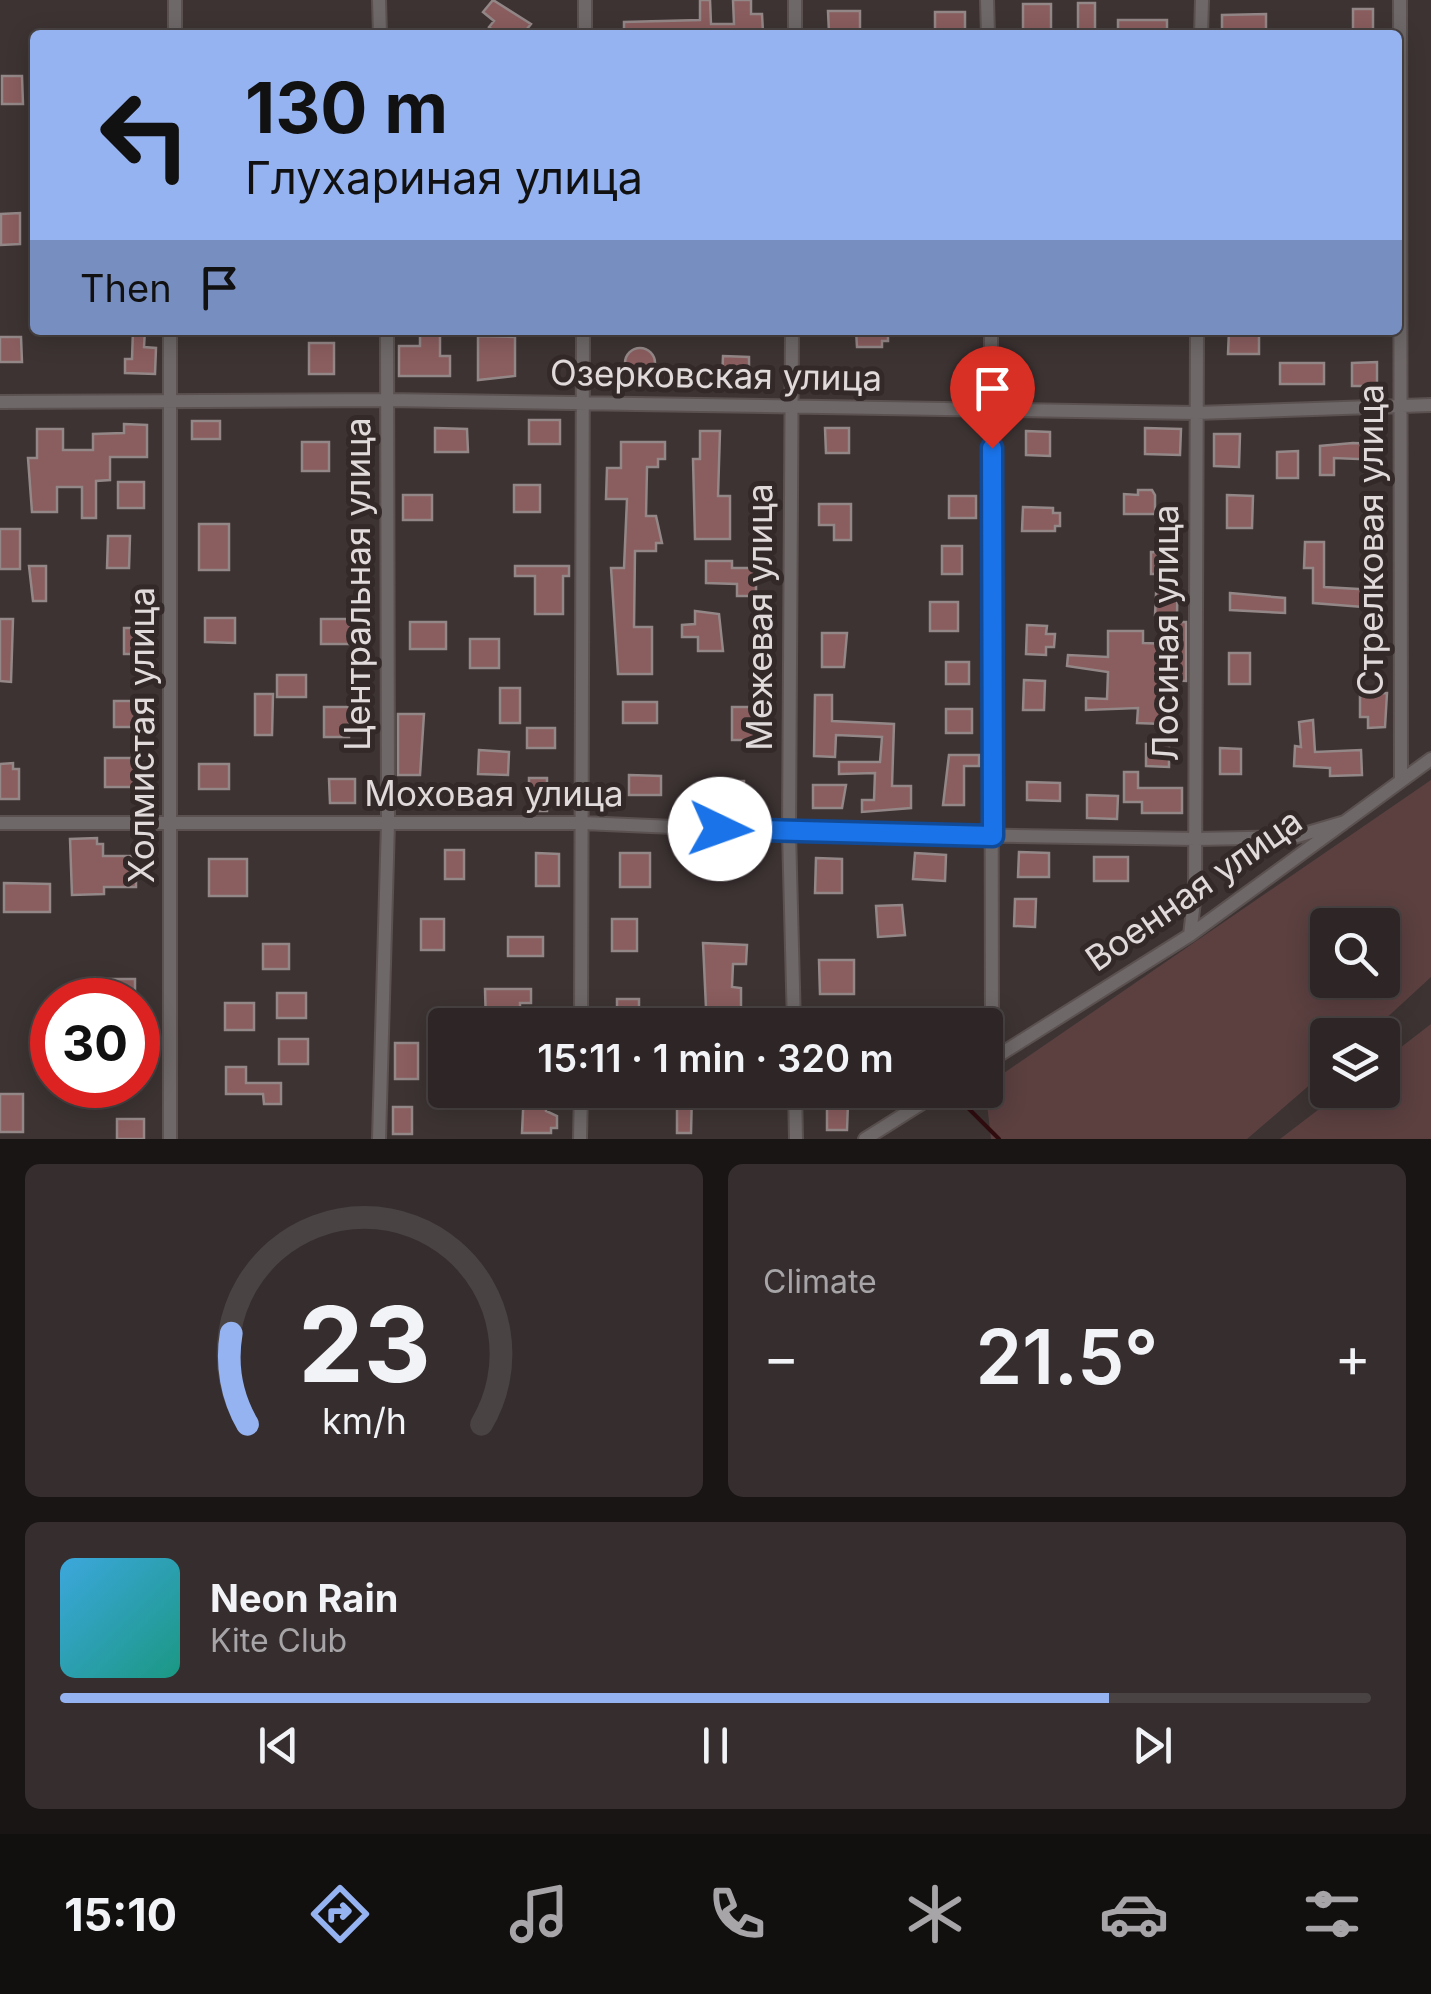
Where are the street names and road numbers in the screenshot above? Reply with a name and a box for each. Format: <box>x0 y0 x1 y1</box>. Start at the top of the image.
street label: Озерковская улица <box>550 351 882 399</box>
street label: Стрелковая улица <box>1349 384 1391 696</box>
street label: Центральная улица <box>336 417 378 751</box>
street label: Межевая улица <box>738 483 780 751</box>
street label: Лосиная улица <box>1144 505 1186 761</box>
street label: Холмистая улица <box>120 587 162 883</box>
street label: Моховая улица <box>364 772 624 814</box>
street label: Военная улица <box>1077 799 1310 979</box>

